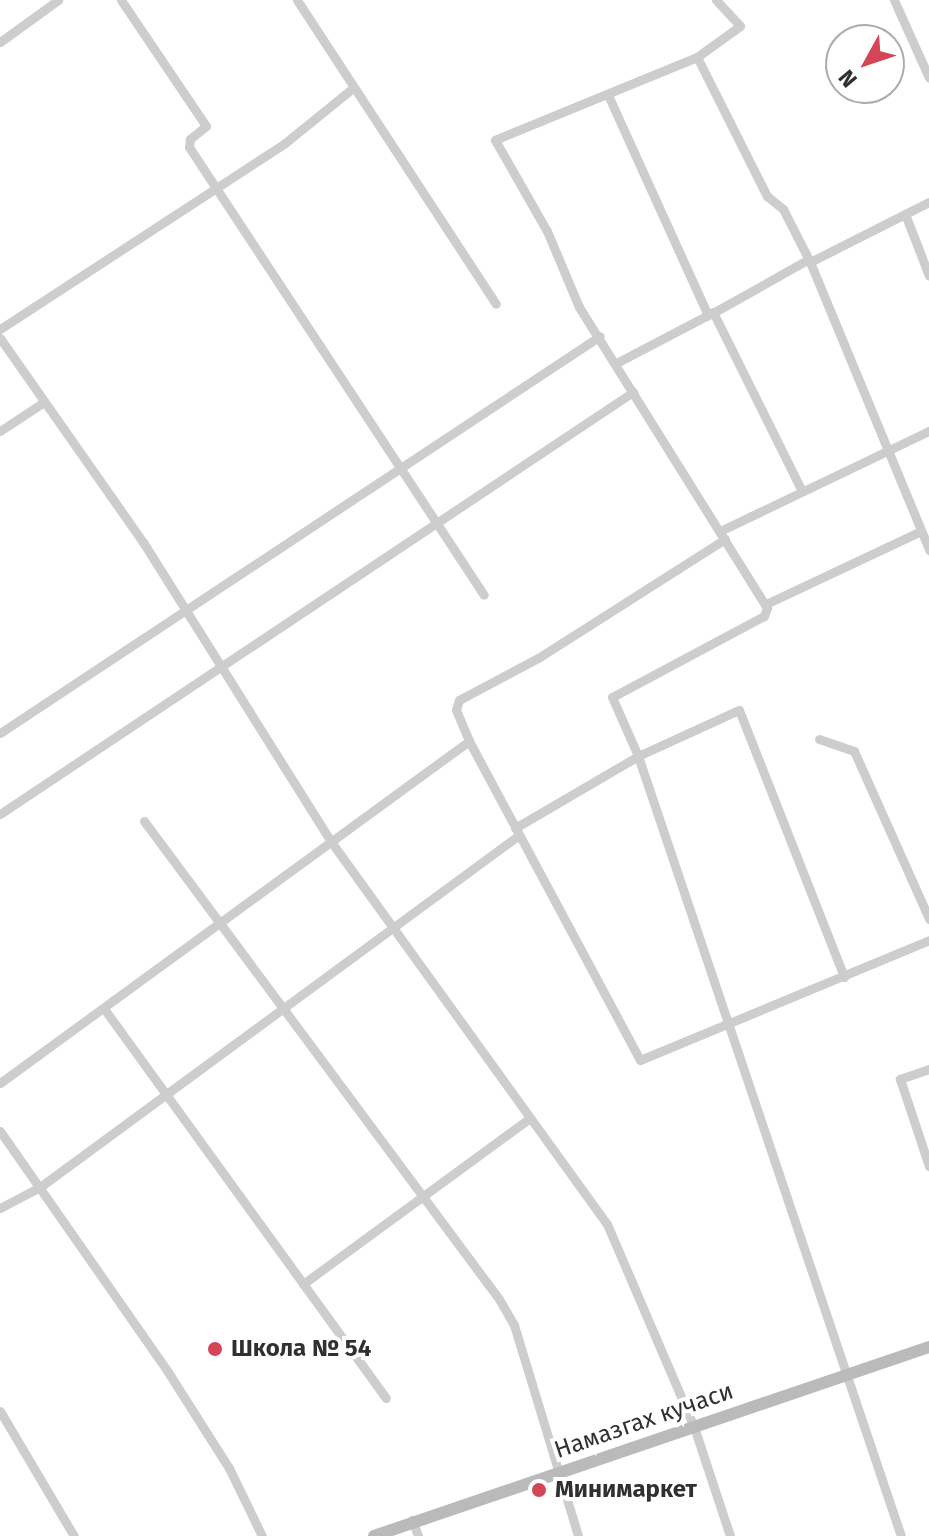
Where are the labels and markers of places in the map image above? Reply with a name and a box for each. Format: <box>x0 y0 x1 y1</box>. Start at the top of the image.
place label: Школа № 54 <box>231 1335 371 1363</box>
marker: Школа № 54 <box>206 1340 224 1358</box>
place label: Минимаркет <box>555 1476 697 1504</box>
marker: Минимаркет <box>530 1481 548 1499</box>

